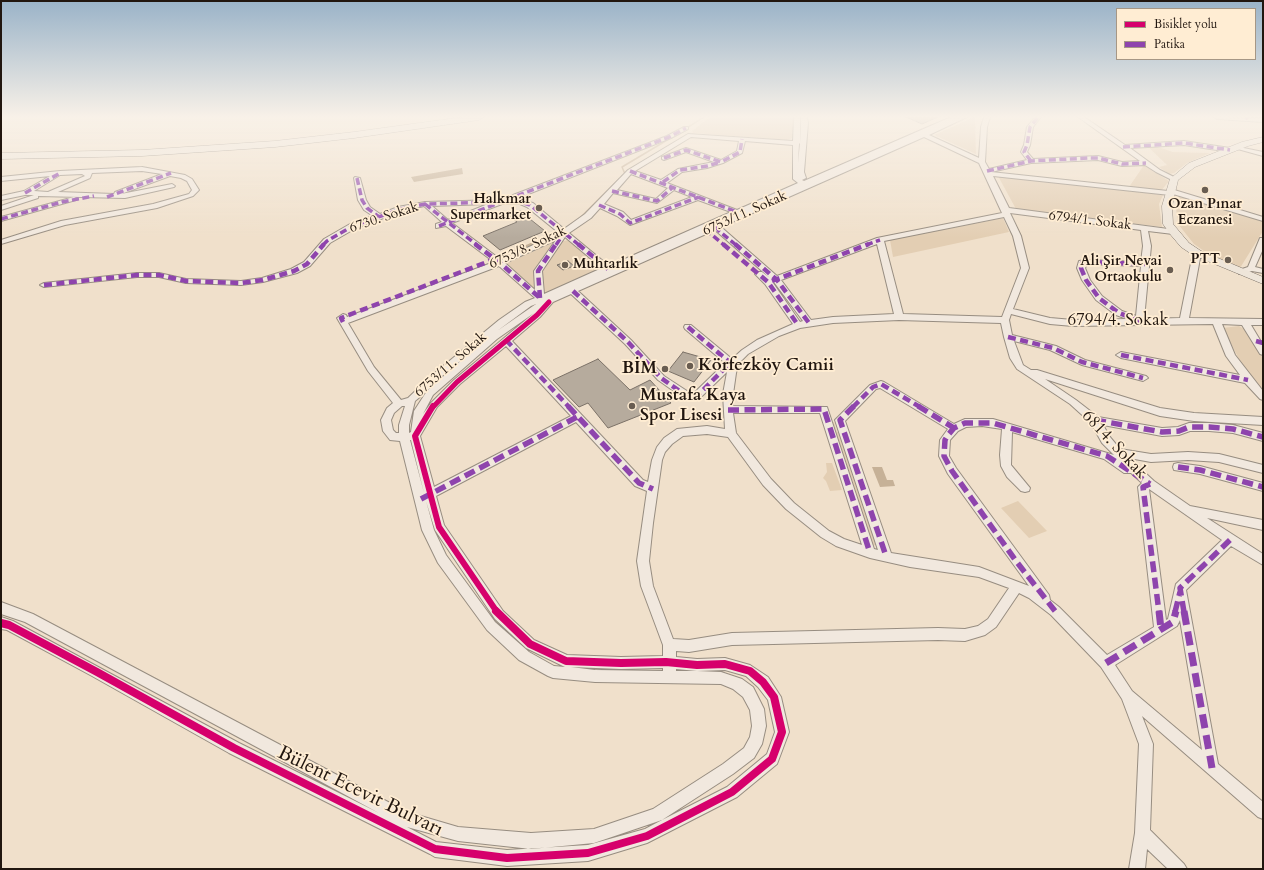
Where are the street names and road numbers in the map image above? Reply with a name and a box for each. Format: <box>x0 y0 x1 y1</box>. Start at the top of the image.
street label: 6753/11. Sokak <box>700 188 790 240</box>
street label: 6730. Sokak <box>347 199 421 237</box>
street label: 6794/1. Sokak <box>1048 208 1132 234</box>
street label: 6753/8. Sokak <box>487 223 569 273</box>
street label: 6794/4. Sokak <box>1067 311 1169 331</box>
street label: 6753/11. Sokak <box>411 329 491 401</box>
street label: 6814. Sokak <box>1077 406 1151 484</box>
street label: Bülent Ecevit Bulvarı <box>273 742 447 842</box>

